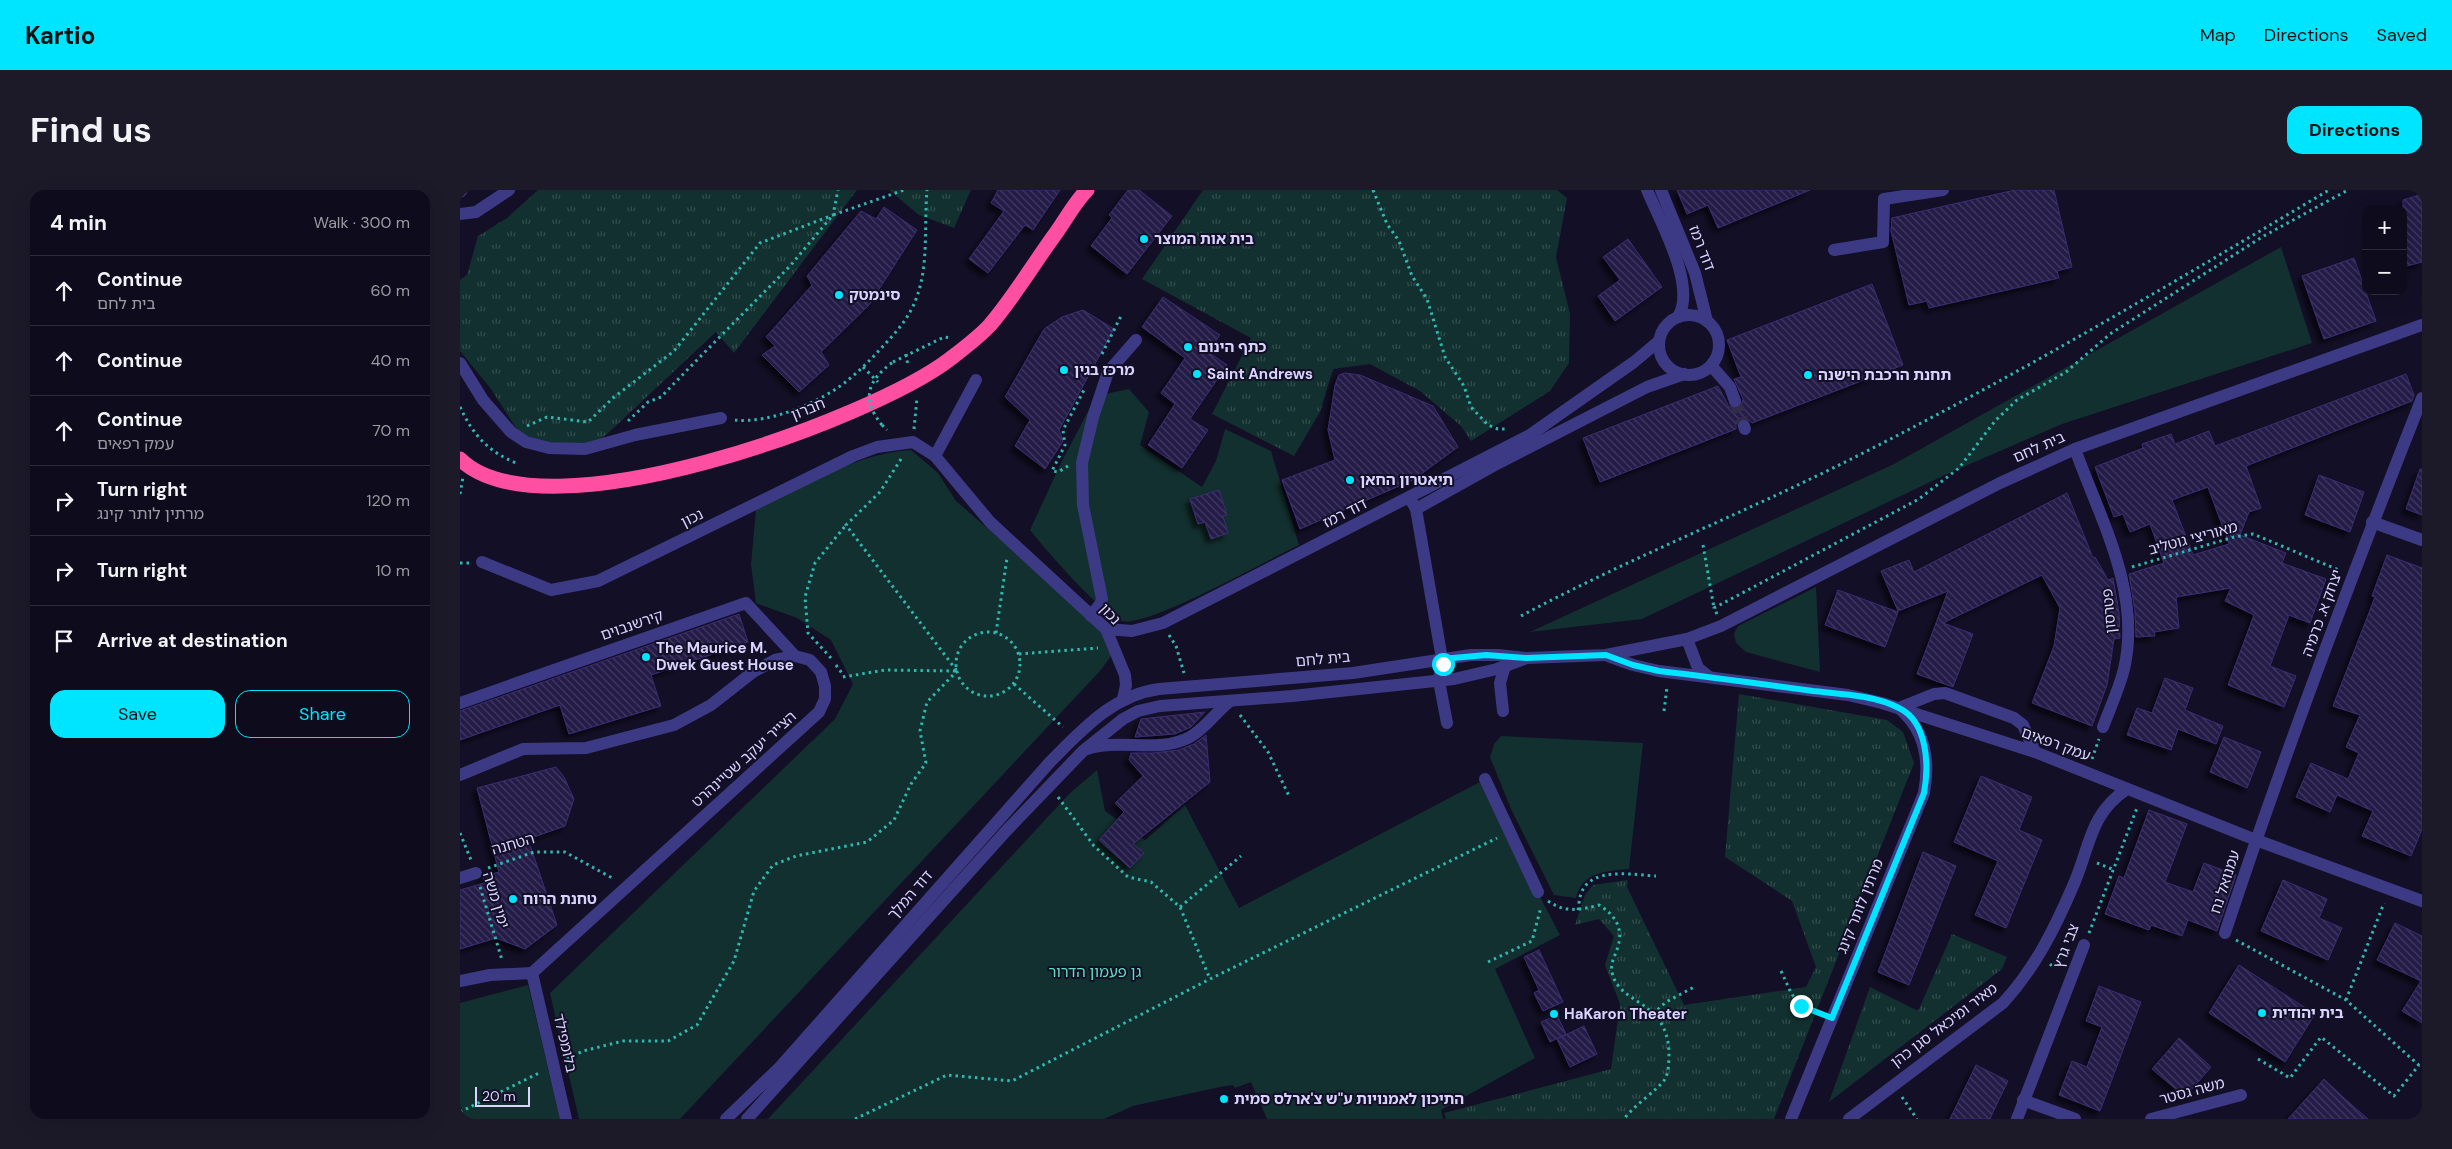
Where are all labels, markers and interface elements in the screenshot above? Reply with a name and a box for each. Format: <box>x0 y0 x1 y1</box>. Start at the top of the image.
text: Kartio <box>25 20 95 51</box>
text: Map <box>2200 23 2236 47</box>
text: Directions <box>2264 23 2349 47</box>
text: Saved <box>2377 23 2427 47</box>
button: Directions <box>2287 106 2422 154</box>
text: Find us <box>30 107 152 153</box>
map controls <box>2362 205 2407 295</box>
button: + <box>2362 205 2407 250</box>
text: 4 min <box>50 209 107 237</box>
text: Walk · 300 m <box>313 212 410 233</box>
street label: דוד רמז <box>1684 222 1720 274</box>
place label: בית אות המוצר <box>1154 229 1254 249</box>
marker: בית אות המוצר <box>1138 233 1150 245</box>
button: − <box>2362 250 2407 295</box>
text: Continue <box>97 267 183 292</box>
icon: ahead <box>50 277 78 305</box>
text: 60 m <box>370 280 410 301</box>
place label: סינמטק <box>849 285 900 305</box>
marker: סינמטק <box>833 289 845 301</box>
text: בית לחם <box>97 293 156 314</box>
place label: כתף הינום <box>1198 337 1267 357</box>
marker: כתף הינום <box>1182 341 1194 353</box>
icon: ahead <box>50 347 78 375</box>
text: Continue <box>97 348 183 373</box>
text: 40 m <box>371 350 410 371</box>
place label: מרכז בגין <box>1074 360 1135 380</box>
marker: מרכז בגין <box>1058 364 1070 376</box>
place label: Saint Andrews <box>1207 364 1313 384</box>
place label: תחנת הרכבת הישנה <box>1818 365 1951 385</box>
marker: Saint Andrews <box>1191 368 1203 380</box>
marker: תחנת הרכבת הישנה <box>1802 369 1814 381</box>
street label: חברון <box>788 393 828 425</box>
text: Continue <box>97 407 183 432</box>
icon: ahead <box>50 417 78 445</box>
text: 70 m <box>372 420 410 441</box>
street label: בית לחם <box>2010 427 2069 467</box>
text: עמק רפאים <box>97 433 174 454</box>
place label: תיאטרון החאן <box>1360 470 1453 490</box>
marker: תיאטרון החאן <box>1344 474 1356 486</box>
text: Turn right <box>97 477 187 502</box>
icon: right <box>50 487 78 515</box>
text: 120 m <box>366 490 410 511</box>
street label: דוד רמז <box>1319 493 1371 533</box>
text: מרתין לותר קינג <box>97 503 204 524</box>
street label: נכון <box>678 504 706 532</box>
street label: מאוריצי גוטליב <box>2146 516 2240 560</box>
icon: right <box>50 557 78 585</box>
text: Turn right <box>97 558 187 583</box>
text: 10 m <box>376 560 410 581</box>
street label: יצחק א. כרמיה <box>2297 567 2347 659</box>
street label: פטרסון <box>2097 588 2121 634</box>
street label: נכון <box>1095 599 1125 629</box>
street label: קירשנבוים <box>598 605 666 645</box>
icon: arrive <box>50 627 78 655</box>
text: Arrive at destination <box>97 628 288 653</box>
place label: The Maurice M. Dwek Guest House <box>656 638 794 675</box>
street label: בית לחם <box>1295 647 1352 671</box>
marker: The Maurice M. Dwek Guest House <box>640 651 652 663</box>
route start <box>1432 653 1455 676</box>
button: Save <box>50 690 225 738</box>
button: Share <box>235 690 410 738</box>
street label: הצייר יעקב שטיינהרט <box>687 707 801 811</box>
street label: עמק רפאים <box>2019 722 2093 766</box>
street label: הטחנה <box>489 828 537 860</box>
street label: עמנואל נח <box>2205 848 2245 916</box>
street label: מרתין לותר קינג <box>1832 856 1888 956</box>
street label: דוד המלך <box>883 866 937 924</box>
street label: ימין משה <box>478 869 514 931</box>
place label: טחנת הרוח <box>523 889 597 909</box>
marker: טחנת הרוח <box>507 893 519 905</box>
street label: צבי גרץ <box>2048 921 2084 971</box>
park label: גן פעמון הדרור <box>1049 962 1142 982</box>
street label: מאיר ומיכאל סגן כהן <box>1886 978 2002 1072</box>
route end <box>1790 995 1813 1018</box>
place label: בית יהודית <box>2272 1003 2344 1023</box>
place label: HaKaron Theater <box>1564 1004 1687 1024</box>
marker: בית יהודית <box>2256 1007 2268 1019</box>
marker: HaKaron Theater <box>1548 1008 1560 1020</box>
street label: בלומפילד <box>549 1012 582 1075</box>
street label: משה גסטר <box>2157 1073 2227 1109</box>
scale bar <box>475 1084 530 1107</box>
text: 20 m <box>482 1087 516 1105</box>
place label: התיכון לאמנויות ע"ש צ'ארלס סמית <box>1234 1089 1464 1109</box>
marker: התיכון לאמנויות ע"ש צ'ארלס סמית <box>1218 1093 1230 1105</box>

